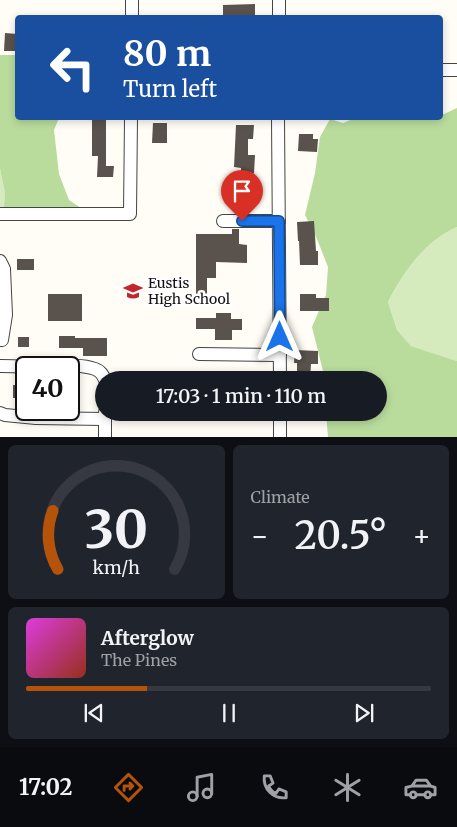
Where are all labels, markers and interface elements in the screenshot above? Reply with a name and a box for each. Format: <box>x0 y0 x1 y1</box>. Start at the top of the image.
text: 80 m <box>123 32 211 76</box>
icon: left <box>40 35 105 100</box>
text: Turn left <box>123 75 217 103</box>
pin <box>221 170 263 221</box>
icon: arrive <box>228 177 256 205</box>
place label: Eustis High School <box>148 274 231 308</box>
school or university icon: Eustis High School <box>122 280 144 302</box>
position arrow <box>253 310 305 362</box>
speed limit sign: 40 <box>15 356 80 421</box>
text: 17:03 · 1 min · 110 m <box>156 384 326 408</box>
text: Climate <box>251 487 310 507</box>
text: 30 <box>84 497 148 562</box>
text: 20.5° <box>294 512 387 559</box>
text: − <box>251 518 269 554</box>
text: + <box>412 518 431 554</box>
text: km/h <box>93 556 140 579</box>
text: Afterglow <box>101 626 194 650</box>
text: The Pines <box>101 650 177 670</box>
icon: previous <box>80 699 108 727</box>
icon: pause <box>215 699 243 727</box>
icon: next <box>350 699 378 727</box>
icon: directions <box>111 770 146 805</box>
icon: music <box>184 770 219 805</box>
icon: phone <box>257 770 292 805</box>
icon: climate <box>330 770 365 805</box>
icon: car <box>403 770 438 805</box>
text: 17:02 <box>19 773 72 801</box>

